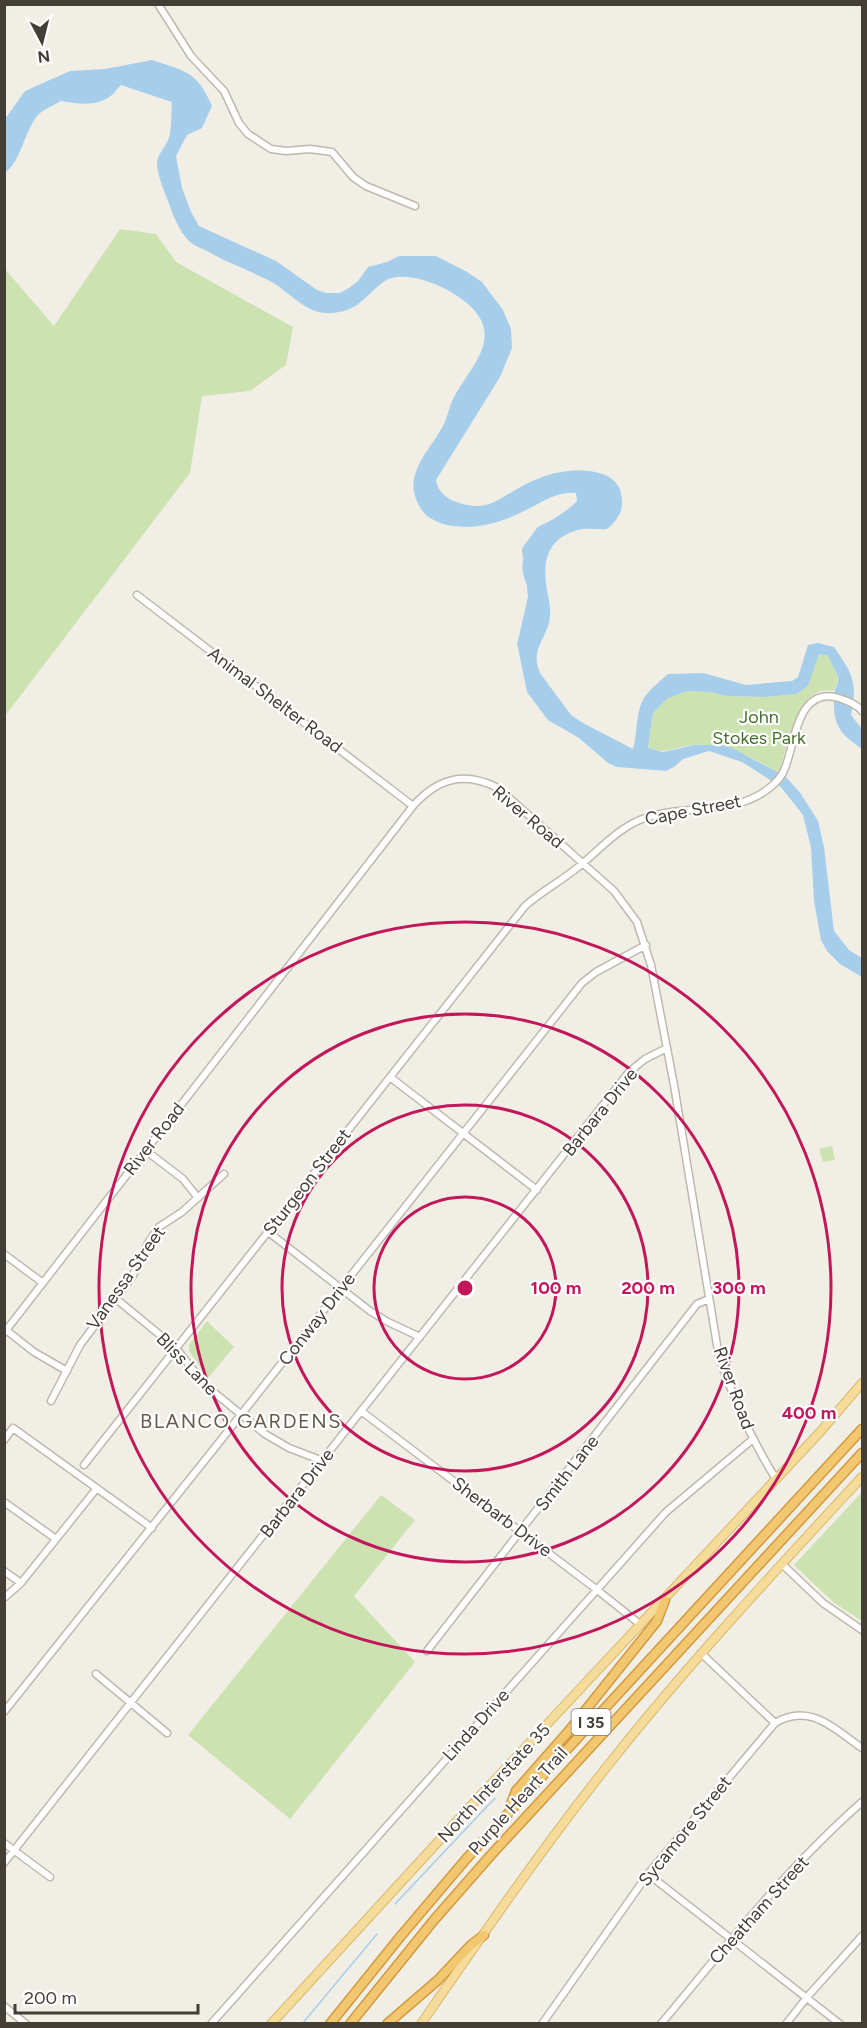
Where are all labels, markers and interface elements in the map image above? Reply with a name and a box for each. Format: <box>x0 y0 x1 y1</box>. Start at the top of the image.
north arrow <box>12 12 72 72</box>
text: N <box>36 46 51 67</box>
street label: Animal Shelter Road <box>203 642 347 758</box>
park label: John Stokes Park <box>712 706 806 749</box>
street label: River Road <box>488 781 568 853</box>
street label: Cape Street <box>643 790 743 830</box>
street label: Barbara Drive <box>558 1063 642 1161</box>
street label: River Road <box>119 1098 189 1180</box>
street label: Sturgeon Street <box>258 1124 356 1240</box>
street label: Vanessa Street <box>82 1222 170 1334</box>
street label: Conway Drive <box>274 1268 360 1370</box>
text: 100 m <box>531 1277 581 1299</box>
text: 200 m <box>621 1277 675 1299</box>
text: 300 m <box>712 1277 766 1299</box>
centre of rings <box>455 1278 475 1298</box>
street label: Bliss Lane <box>152 1328 222 1400</box>
street label: River Road <box>709 1344 759 1432</box>
text: 400 m <box>782 1402 836 1424</box>
district label: BLANCO GARDENS <box>140 1409 342 1433</box>
street label: Smith Lane <box>531 1431 604 1515</box>
street label: Barbara Drive <box>255 1444 339 1542</box>
street label: Sherbarb Drive <box>448 1472 556 1562</box>
street label: Linda Drive <box>438 1684 514 1766</box>
road number: I 35 <box>572 1709 610 1735</box>
street label: North Interstate 35 <box>433 1719 555 1847</box>
street label: Purple Heart Trail <box>464 1742 572 1860</box>
street label: Sycamore Street <box>634 1771 736 1891</box>
street label: Cheatham Street <box>705 1851 814 1969</box>
scale bar <box>15 1977 198 2015</box>
text: 200 m <box>24 1987 77 2009</box>

